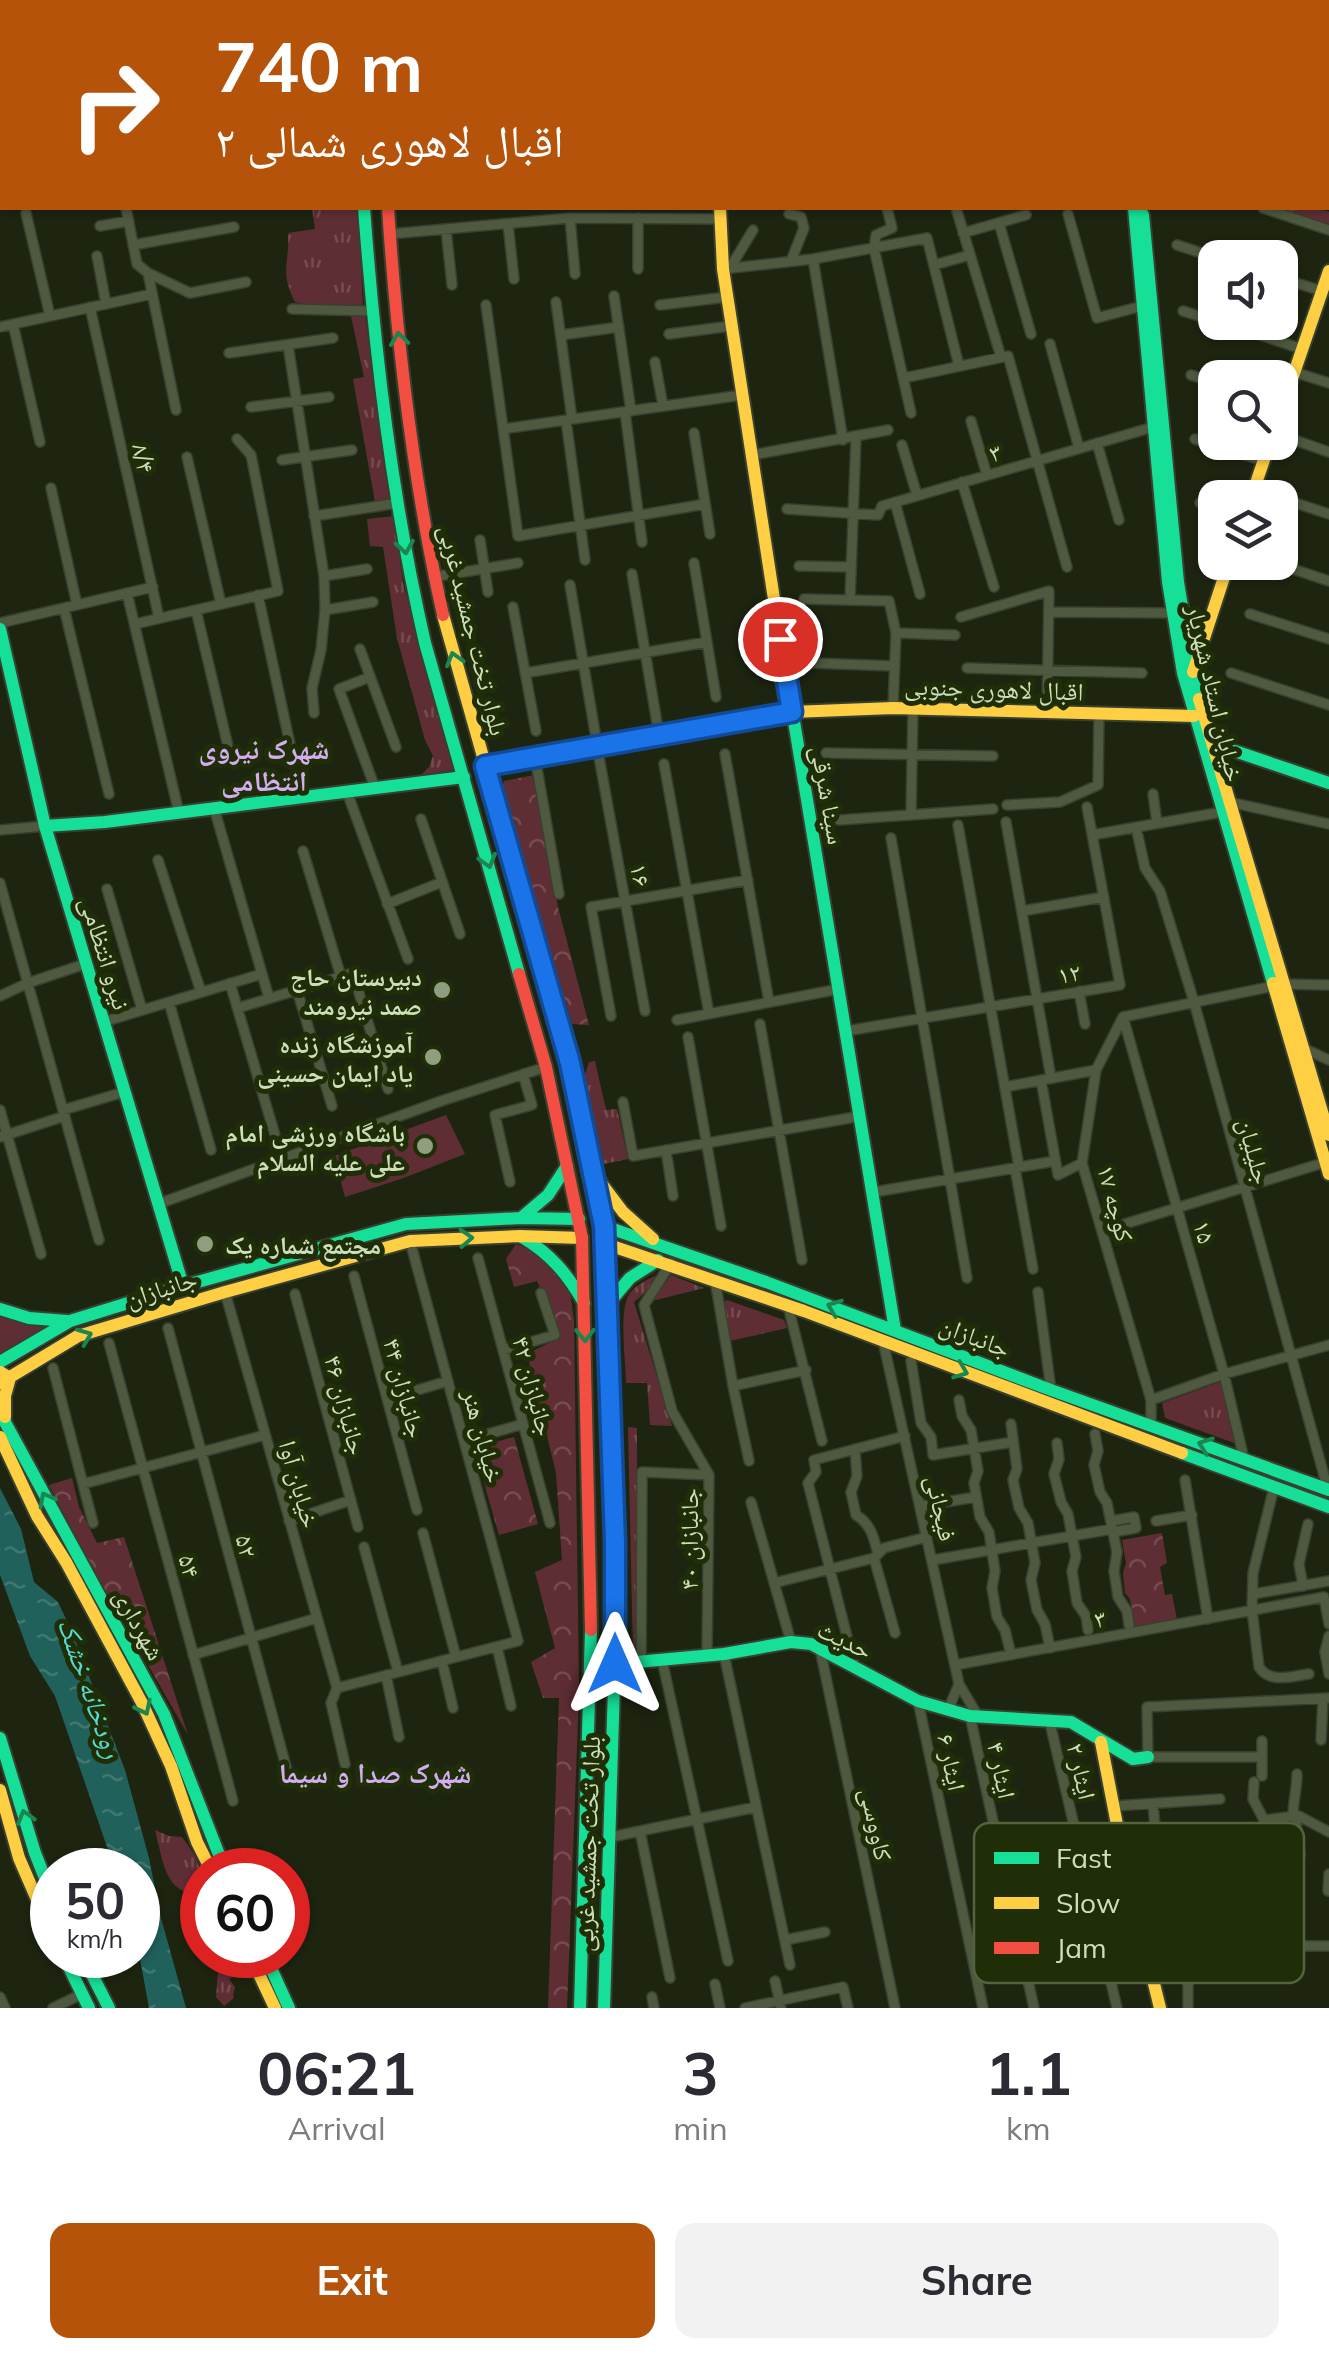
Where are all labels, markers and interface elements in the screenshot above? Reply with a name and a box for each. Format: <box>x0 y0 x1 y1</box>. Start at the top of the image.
text: 740 m <box>215 22 423 110</box>
icon: right <box>50 40 180 170</box>
text: اقبال لاهوری شمالی ۲ <box>215 112 564 168</box>
map controls <box>1198 240 1298 580</box>
button: sound <box>1198 240 1298 340</box>
one-way arrow <box>389 330 410 346</box>
button: search <box>1198 360 1298 460</box>
street label: ۳ <box>985 436 1005 468</box>
street label: ۸/۴ <box>126 440 162 476</box>
button: layers <box>1198 480 1298 580</box>
street label: بلوار تخت جمشید غربی <box>432 521 515 739</box>
one-way arrow <box>393 539 414 556</box>
pin <box>738 597 823 682</box>
street label: خیابان استاد شهریار <box>1179 600 1251 785</box>
icon: arrive <box>753 612 808 667</box>
one-way arrow <box>445 651 466 668</box>
street label: اقبال لاهوری جنوبی <box>904 669 1084 708</box>
district label: شهرک نیروی انتظامی <box>199 731 329 799</box>
street label: سینا شرقی <box>804 743 853 847</box>
one-way arrow <box>476 852 497 869</box>
street label: ۱۶ <box>624 861 658 889</box>
street label: نیرو انتظامی <box>73 893 138 1014</box>
street label: ۱۲ <box>1055 956 1083 990</box>
place label: دبیرستان حاج صمد نیرومند <box>290 961 422 1021</box>
marker: دبیرستان حاج صمد نیرومند <box>431 979 453 1001</box>
place label: آموزشگاه زنده یاد ایمان حسینی <box>257 1028 413 1089</box>
marker: آموزشگاه زنده یاد ایمان حسینی <box>422 1046 444 1068</box>
street label: جلیلیان <box>1230 1115 1279 1188</box>
place label: باشگاه ورزشی امام علی علیه السلام <box>226 1117 405 1180</box>
marker: باشگاه ورزشی امام علی علیه السلام <box>414 1135 436 1157</box>
street label: کوچه ۱۷ <box>1091 1161 1141 1245</box>
street label: ۱۵ <box>1187 1217 1223 1247</box>
one-way arrow <box>459 1228 475 1249</box>
place label: مجتمع شماره یک <box>225 1229 381 1262</box>
marker: مجتمع شماره یک <box>194 1233 216 1255</box>
street label: جانبازان <box>122 1262 201 1314</box>
one-way arrow <box>827 1299 844 1319</box>
street label: جانبازان <box>935 1308 1015 1365</box>
one-way arrow <box>75 1327 93 1347</box>
one-way arrow <box>574 1327 595 1343</box>
street label: ۴۲ جانبازان <box>505 1333 562 1440</box>
street label: ۴۴ جانبازان <box>376 1335 433 1442</box>
street label: ۴۶ جانبازان <box>317 1352 374 1459</box>
one-way arrow <box>951 1359 969 1379</box>
street label: خیابان هنر <box>455 1385 511 1487</box>
one-way arrow <box>1197 1436 1214 1457</box>
street label: خیابان آوا <box>272 1437 327 1532</box>
street label: فیجانی <box>919 1472 964 1544</box>
street label: ۴۰ جانبازان <box>673 1488 705 1590</box>
one-way arrow <box>39 1492 59 1510</box>
street label: ۵۲ <box>229 1531 265 1561</box>
street label: ۵۴ <box>172 1551 208 1581</box>
street label: شهرداری <box>107 1583 172 1666</box>
street label: ۳ <box>1092 1602 1108 1634</box>
position arrow <box>563 1612 667 1716</box>
water label: رودخانه خشک <box>51 1613 131 1763</box>
street label: حدیث <box>813 1613 877 1665</box>
one-way arrow <box>132 1698 151 1716</box>
street label: ایثار ۶ <box>931 1731 973 1793</box>
street label: بلوار تخت جمشید غربی <box>568 1736 607 1952</box>
street label: ایثار ۴ <box>981 1739 1023 1801</box>
street label: ایثار ۲ <box>1060 1740 1104 1802</box>
district label: شهرک صدا و سیما <box>279 1755 471 1790</box>
street label: کاووسی <box>853 1785 900 1863</box>
one-way arrow <box>16 1809 37 1826</box>
legend <box>974 1823 1304 1983</box>
text: Fast <box>1056 1840 1112 1875</box>
speed limit sign: 60 <box>180 1848 310 1978</box>
text: 50 <box>65 1869 125 1932</box>
text: Slow <box>1056 1885 1120 1920</box>
text: km/h <box>67 1923 123 1954</box>
text: Jam <box>1056 1930 1107 1965</box>
text: 06:21 <box>257 2035 416 2110</box>
text: 3 <box>683 2035 719 2110</box>
text: 1.1 <box>985 2035 1072 2110</box>
text: Arrival <box>288 2108 386 2148</box>
text: min <box>673 2108 728 2148</box>
text: km <box>1006 2108 1051 2148</box>
button: Exit <box>50 2223 655 2338</box>
button: Share <box>675 2223 1279 2338</box>

